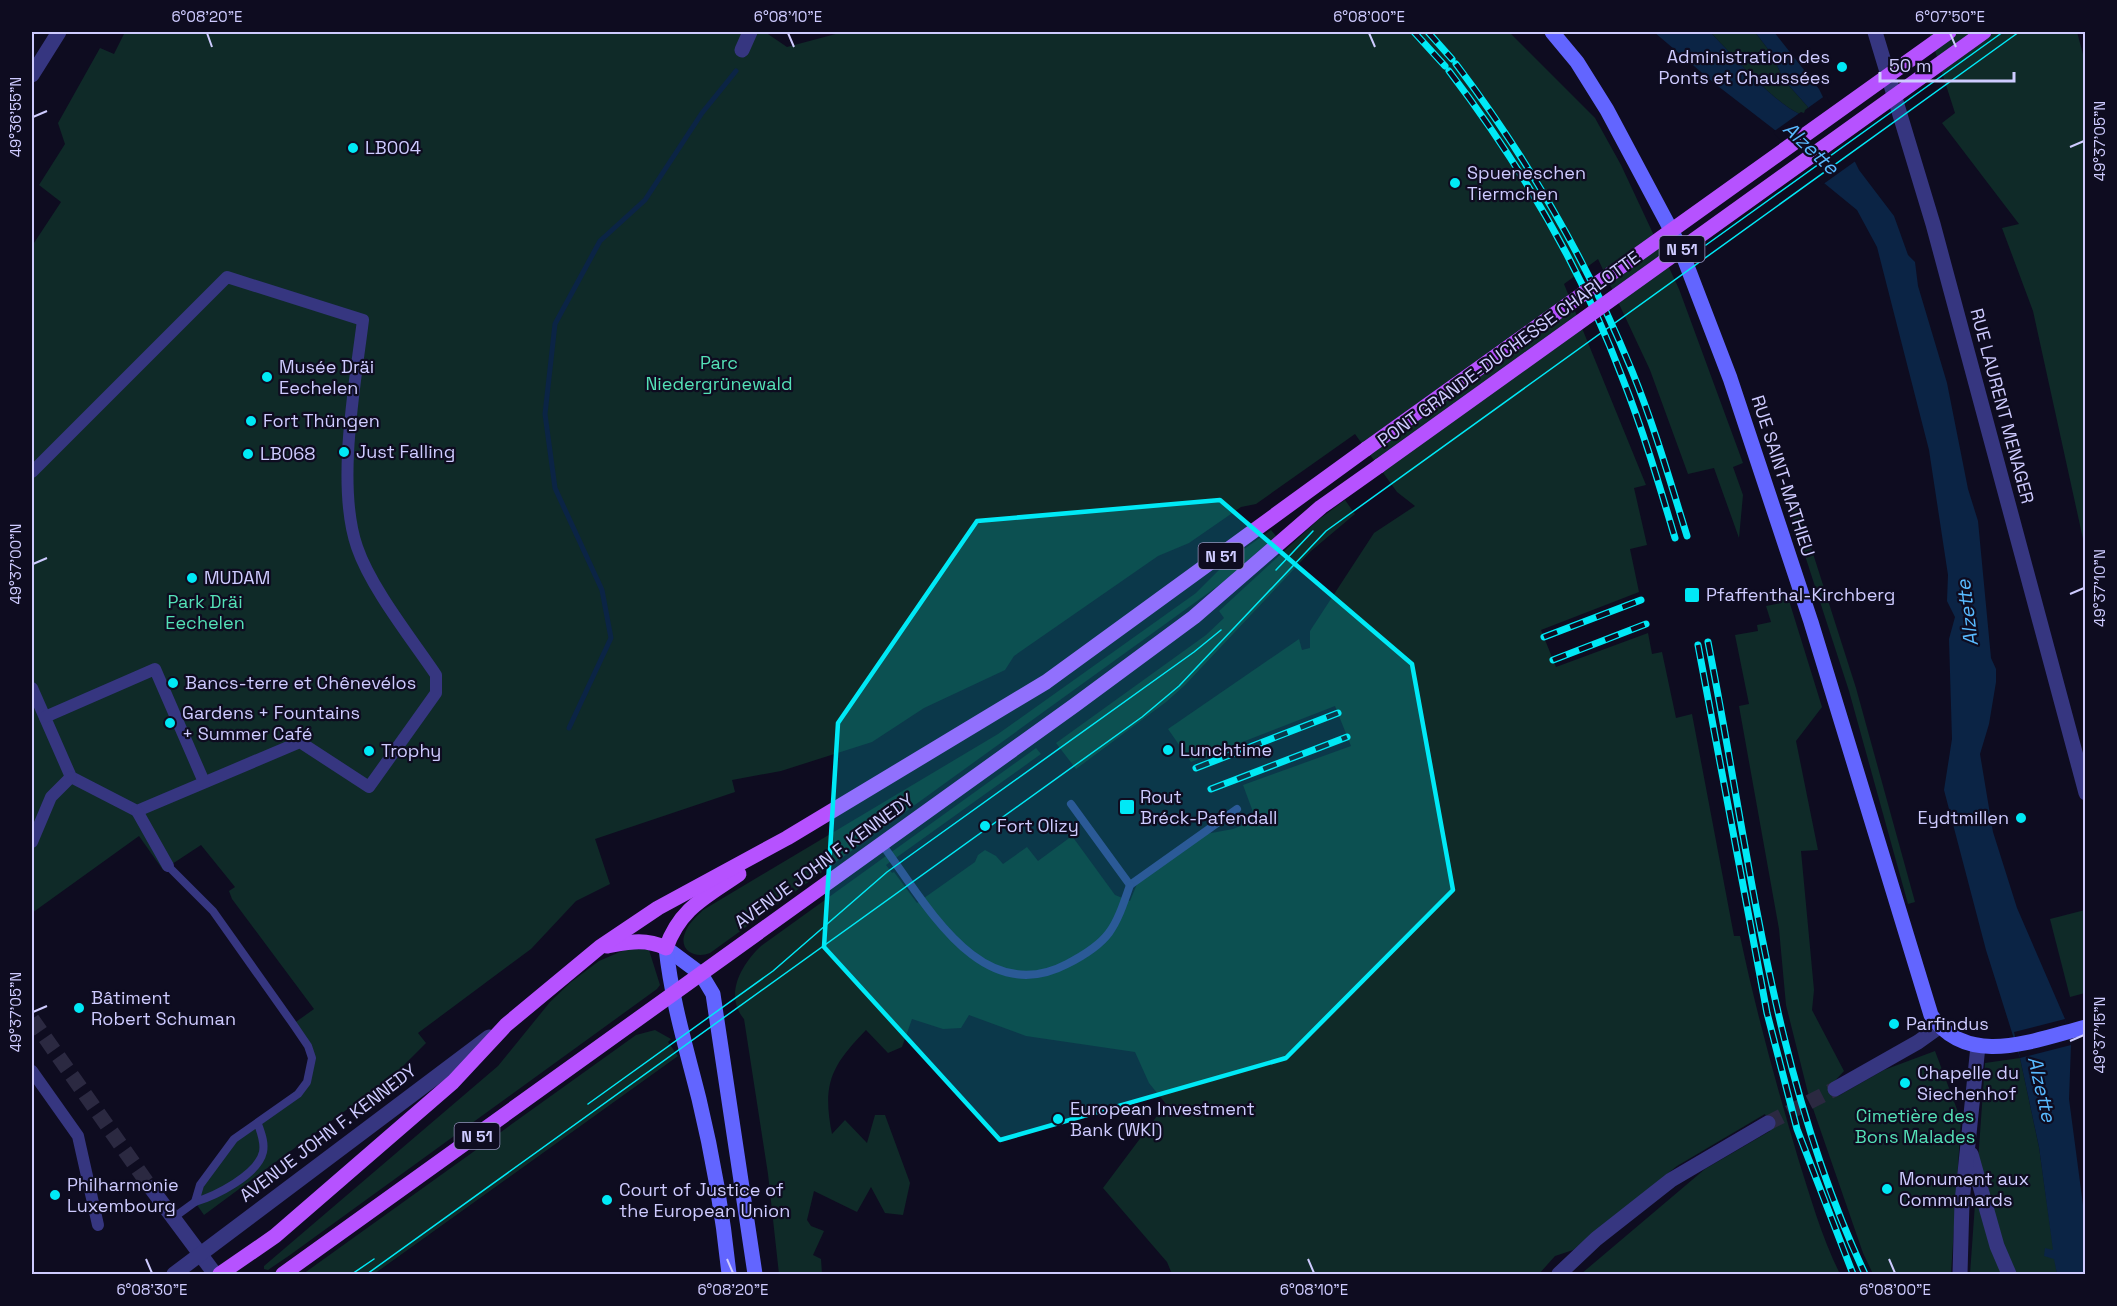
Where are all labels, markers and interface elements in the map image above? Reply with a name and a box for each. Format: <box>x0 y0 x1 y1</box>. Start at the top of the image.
text: 6°08'20"E <box>171 7 243 26</box>
text: 6°08'10"E <box>754 7 822 26</box>
text: 6°08'00"E <box>1333 7 1405 26</box>
text: 6°07'50"E <box>1915 7 1985 26</box>
place label: Administration des Ponts et Chaussées <box>1658 45 1830 89</box>
scale bar <box>1880 45 2014 83</box>
text: 50 m <box>1889 54 1931 77</box>
marker: Administration des Ponts et Chaussées <box>1835 60 1849 74</box>
text: 49°36'55"N <box>6 77 25 157</box>
text: 49°37'05"N <box>2090 101 2109 181</box>
water label: Alzette <box>1778 116 1845 181</box>
place label: LB004 <box>365 136 421 159</box>
marker: LB004 <box>346 141 360 155</box>
place label: Spueneschen Tiermchen <box>1467 161 1586 205</box>
marker: Spueneschen Tiermchen <box>1448 176 1462 190</box>
road number: N 51 <box>1660 236 1704 262</box>
street label: PONT GRANDE-DUCHESSE CHARLOTTE <box>1373 246 1644 452</box>
street label: RUE LAURENT MENAGER <box>1965 306 2040 506</box>
park label: Parc Niedergrünewald <box>645 351 793 395</box>
place label: Musée Dräi Eechelen <box>279 355 374 399</box>
marker: Musée Dräi Eechelen <box>260 370 274 384</box>
street label: RUE SAINT-MATHIEU <box>1747 392 1820 560</box>
place label: Fort Thüngen <box>263 409 380 432</box>
marker: Fort Thüngen <box>244 414 258 428</box>
place label: Just Falling <box>356 440 455 463</box>
place label: LB068 <box>260 442 316 465</box>
marker: Just Falling <box>337 445 351 459</box>
marker: LB068 <box>241 447 255 461</box>
text: 49°37'00"N <box>6 523 25 605</box>
road number: N 51 <box>1198 543 1244 569</box>
text: 49°37'10"N <box>2090 549 2109 627</box>
place label: MUDAM <box>204 566 270 589</box>
marker: MUDAM <box>185 571 199 585</box>
water label: Alzette <box>1950 577 1984 648</box>
place label: Pfaffenthal-Kirchberg <box>1706 583 1895 606</box>
marker: Pfaffenthal-Kirchberg <box>1683 586 1701 604</box>
park label: Park Dräi Eechelen <box>165 590 245 634</box>
place label: Bancs-terre et Chênevélos <box>185 671 416 694</box>
marker: Bancs-terre et Chênevélos <box>166 676 180 690</box>
place label: Gardens + Fountains + Summer Café <box>182 701 360 745</box>
marker: Gardens + Fountains + Summer Café <box>163 716 177 730</box>
place label: Lunchtime <box>1180 738 1272 761</box>
place label: Trophy <box>381 739 441 762</box>
marker: Lunchtime <box>1161 743 1175 757</box>
marker: Trophy <box>362 744 376 758</box>
place label: Rout Bréck-Pafendall <box>1140 785 1278 829</box>
street label: AVENUE JOHN F. KENNEDY <box>730 788 918 933</box>
marker: Rout Bréck-Pafendall <box>1118 798 1136 816</box>
place label: Eydtmillen <box>1918 806 2009 829</box>
marker: Eydtmillen <box>2014 811 2028 825</box>
place label: Fort Olizy <box>997 814 1079 837</box>
marker: Fort Olizy <box>978 819 992 833</box>
text: 49°37'05"N <box>6 972 25 1052</box>
place label: Bâtiment Robert Schuman <box>91 986 236 1030</box>
text: 49°37'15"N <box>2090 996 2109 1074</box>
marker: Bâtiment Robert Schuman <box>72 1001 86 1015</box>
place label: Parfindus <box>1906 1012 1989 1035</box>
marker: Parfindus <box>1887 1017 1901 1031</box>
water label: Alzette <box>2022 1054 2062 1126</box>
street label: AVENUE JOHN F. KENNEDY <box>235 1058 421 1207</box>
place label: Chapelle du Siechenhof <box>1917 1061 2019 1105</box>
marker: Chapelle du Siechenhof <box>1898 1076 1912 1090</box>
place label: European Investment Bank (WKI) <box>1070 1097 1255 1141</box>
park label: Cimetière des Bons Malades <box>1855 1104 1975 1148</box>
marker: European Investment Bank (WKI) <box>1051 1112 1065 1126</box>
road number: N 51 <box>454 1123 500 1149</box>
place label: Monument aux Communards <box>1899 1167 2029 1211</box>
place label: Philharmonie Luxembourg <box>67 1173 179 1217</box>
place label: Court of Justice of the European Union <box>619 1178 790 1222</box>
marker: Monument aux Communards <box>1880 1182 1894 1196</box>
marker: Philharmonie Luxembourg <box>48 1188 62 1202</box>
marker: Court of Justice of the European Union <box>600 1193 614 1207</box>
text: 6°08'30"E <box>116 1280 188 1299</box>
text: 6°08'20"E <box>697 1280 769 1299</box>
text: 6°08'10"E <box>1280 1280 1348 1299</box>
text: 6°08'00"E <box>1859 1280 1931 1299</box>

